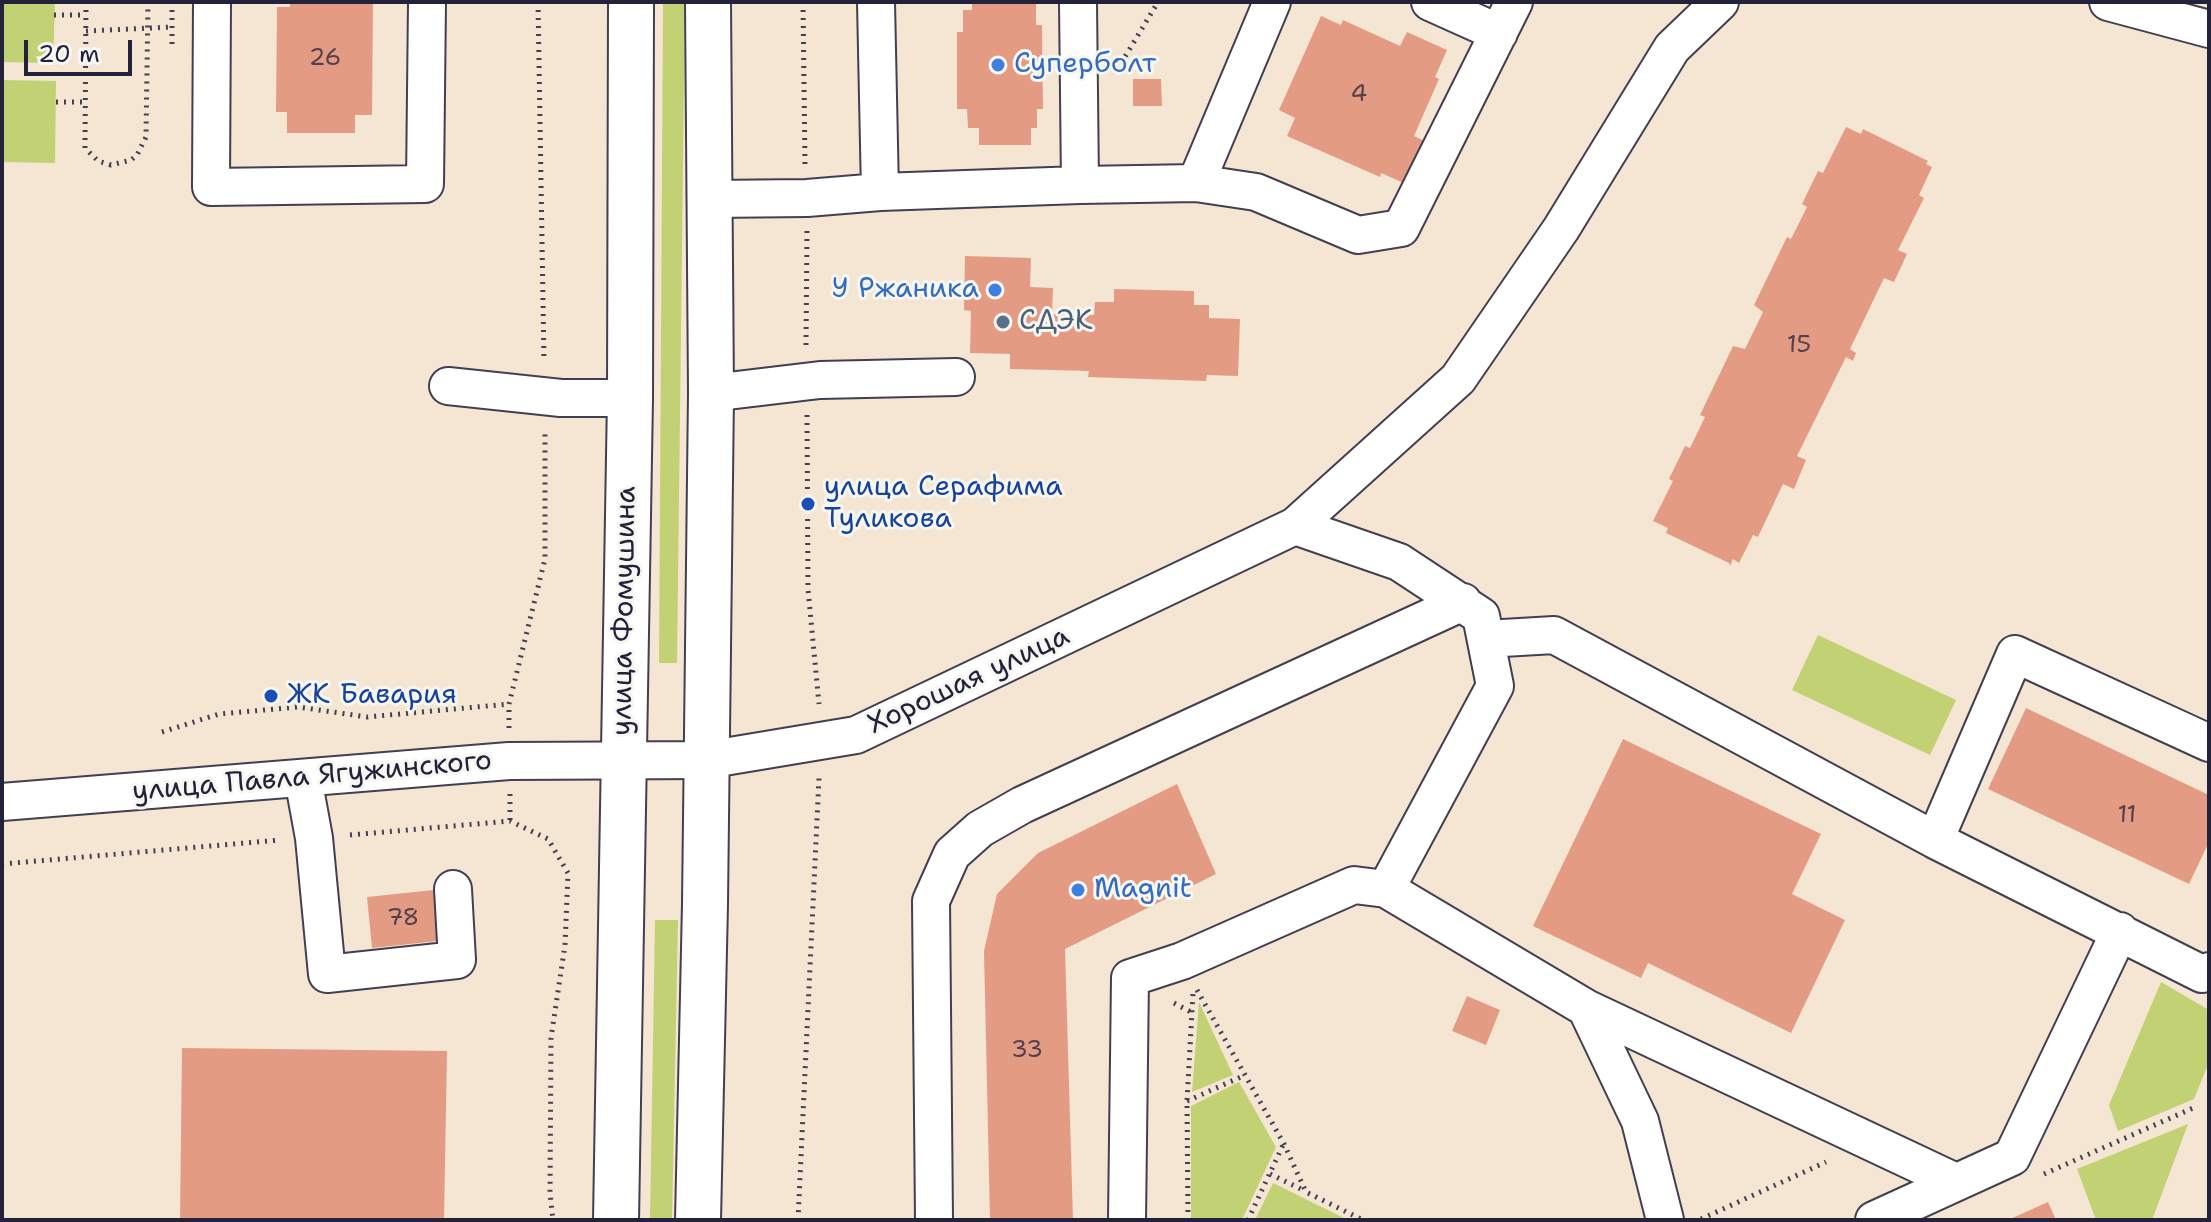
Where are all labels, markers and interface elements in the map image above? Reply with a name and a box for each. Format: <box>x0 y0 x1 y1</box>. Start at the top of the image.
scale bar <box>28 24 136 74</box>
text: 20 m <box>38 38 100 70</box>
house number: 26 <box>309 45 341 73</box>
place label: Суперболт <box>1014 48 1156 82</box>
marker: Суперболт <box>989 56 1007 74</box>
house number: 4 <box>1351 81 1367 109</box>
place label: У Ржаника <box>832 273 979 307</box>
marker: У Ржаника <box>986 281 1004 299</box>
place label: СДЭК <box>1019 305 1093 339</box>
marker: СДЭК <box>994 313 1012 331</box>
house number: 15 <box>1787 332 1811 360</box>
place label: улица Серафима Туликова <box>824 471 1063 537</box>
street label: улица Фомушина <box>606 486 644 736</box>
marker: улица Серафима Туликова <box>799 495 817 513</box>
street label: Хорошая улица <box>863 620 1075 742</box>
place label: ЖК Бавария <box>287 679 457 713</box>
marker: ЖК Бавария <box>262 687 280 705</box>
street label: улица Павла Ягужинского <box>131 745 493 809</box>
house number: 11 <box>2117 802 2137 830</box>
place label: Magnit <box>1094 873 1192 907</box>
marker: Magnit <box>1069 881 1087 899</box>
house number: 78 <box>387 905 419 933</box>
house number: 33 <box>1011 1037 1043 1065</box>

